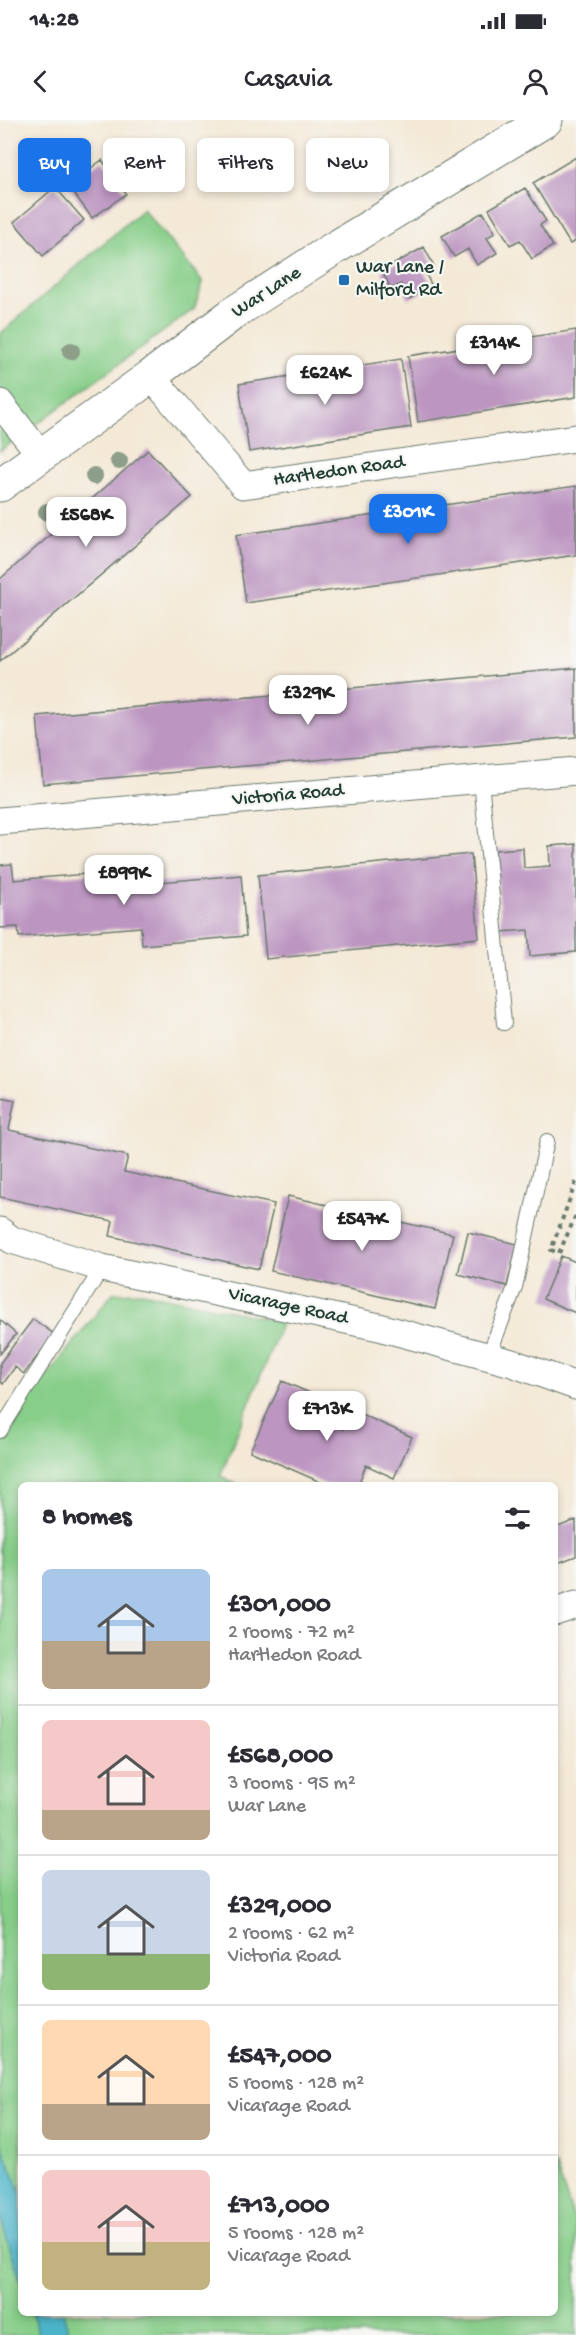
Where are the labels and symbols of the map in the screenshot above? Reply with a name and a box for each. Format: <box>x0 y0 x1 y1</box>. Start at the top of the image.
place label: War Lane / Milford Rd <box>356 257 444 303</box>
street label: War Lane <box>228 262 307 324</box>
marker: War Lane / Milford Rd <box>337 273 351 287</box>
pin: £314K <box>452 325 536 376</box>
pin: £624K <box>283 355 367 406</box>
street label: Hartledon Road <box>272 451 408 493</box>
pin: £301K <box>366 494 450 545</box>
pin: £568K <box>44 497 128 548</box>
pin: £329K <box>266 675 350 726</box>
street label: Victoria Road <box>230 779 347 812</box>
pin: £899K <box>82 855 166 906</box>
pin: £547K <box>320 1201 404 1252</box>
street label: Vicarage Road <box>225 1283 352 1331</box>
pin: £713K <box>285 1391 369 1442</box>

